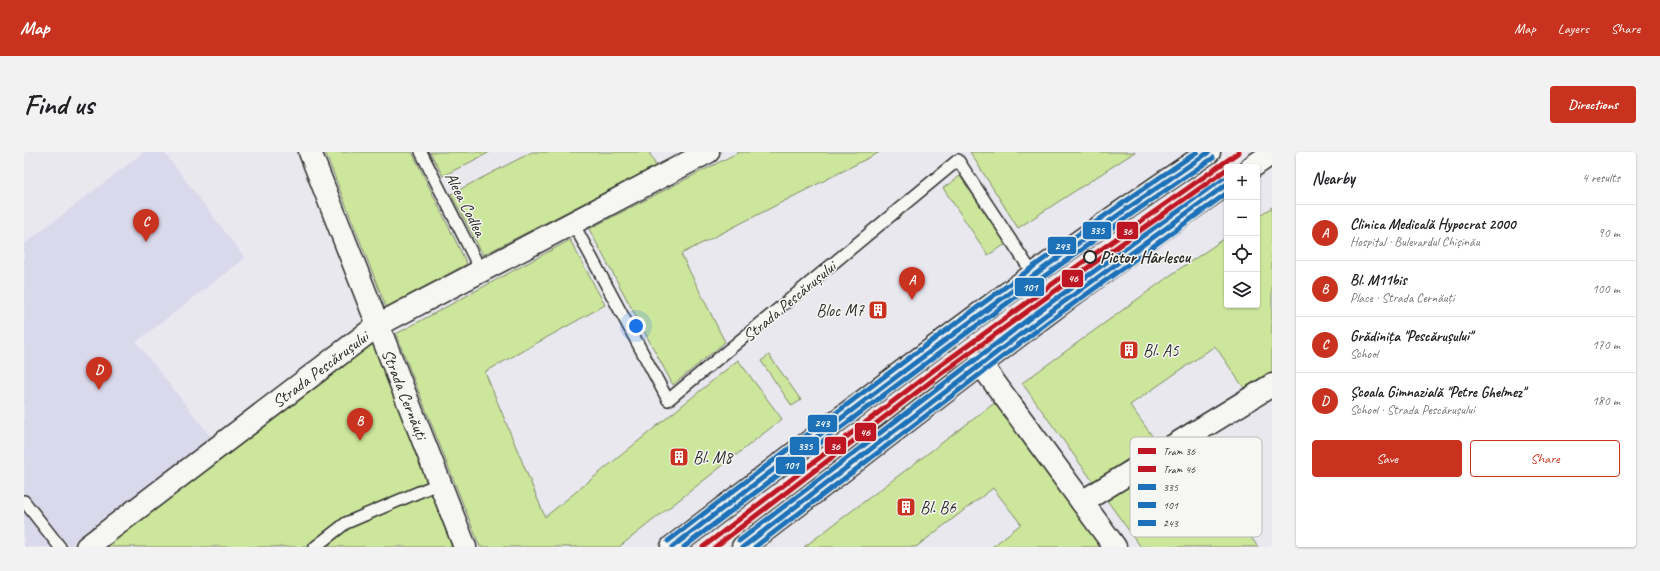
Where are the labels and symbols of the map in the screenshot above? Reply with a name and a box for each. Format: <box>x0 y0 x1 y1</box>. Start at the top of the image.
street label: Aleea Codlea <box>440 168 492 242</box>
pin: C <box>133 209 159 242</box>
line badge: 335 <box>1082 221 1112 240</box>
line badge: 36 <box>1116 221 1139 240</box>
text: 335 <box>1090 223 1106 237</box>
text: 36 <box>1122 224 1133 238</box>
line badge: 243 <box>1047 236 1077 255</box>
text: 243 <box>1055 239 1070 253</box>
place label: Pictor Hârlescu <box>1100 247 1192 268</box>
marker: Pictor Hârlescu <box>1083 250 1097 264</box>
street label: Strada Pescărușului <box>739 255 842 346</box>
pin: A <box>899 267 925 300</box>
line badge: 46 <box>1061 269 1084 288</box>
text: 46 <box>1068 271 1079 285</box>
line badge: 101 <box>1014 277 1045 297</box>
text: 101 <box>1023 280 1038 294</box>
building icon: Bloc M7 <box>867 299 889 321</box>
place label: Bloc M7 <box>816 300 865 321</box>
your location <box>626 316 646 336</box>
street label: Strada Pescărușului <box>268 325 375 412</box>
building icon: Bl. A5 <box>1118 339 1140 361</box>
place label: Bl. A5 <box>1143 340 1180 361</box>
street label: Strada Cernăuți <box>377 346 433 444</box>
pin: D <box>86 357 112 390</box>
pin: B <box>347 408 373 441</box>
line badge: 243 <box>807 414 838 433</box>
text: 243 <box>815 416 830 430</box>
line badge: 46 <box>854 422 877 442</box>
text: 46 <box>860 425 871 439</box>
line badge: 335 <box>789 436 820 456</box>
line badge: 36 <box>824 436 847 455</box>
legend <box>1130 437 1262 537</box>
text: 335 <box>798 439 814 453</box>
text: 36 <box>830 439 841 453</box>
text: Tram 36 <box>1163 444 1196 458</box>
building icon: Bl. M8 <box>668 446 690 468</box>
place label: Bl. M8 <box>693 447 735 468</box>
line badge: 101 <box>775 456 806 475</box>
text: 101 <box>784 458 799 472</box>
text: Tram 46 <box>1163 462 1196 476</box>
text: 335 <box>1163 480 1179 494</box>
building icon: Bl. B6 <box>895 496 917 518</box>
place label: Bl. B6 <box>920 497 957 518</box>
text: 101 <box>1163 498 1179 512</box>
text: 243 <box>1163 516 1179 530</box>

